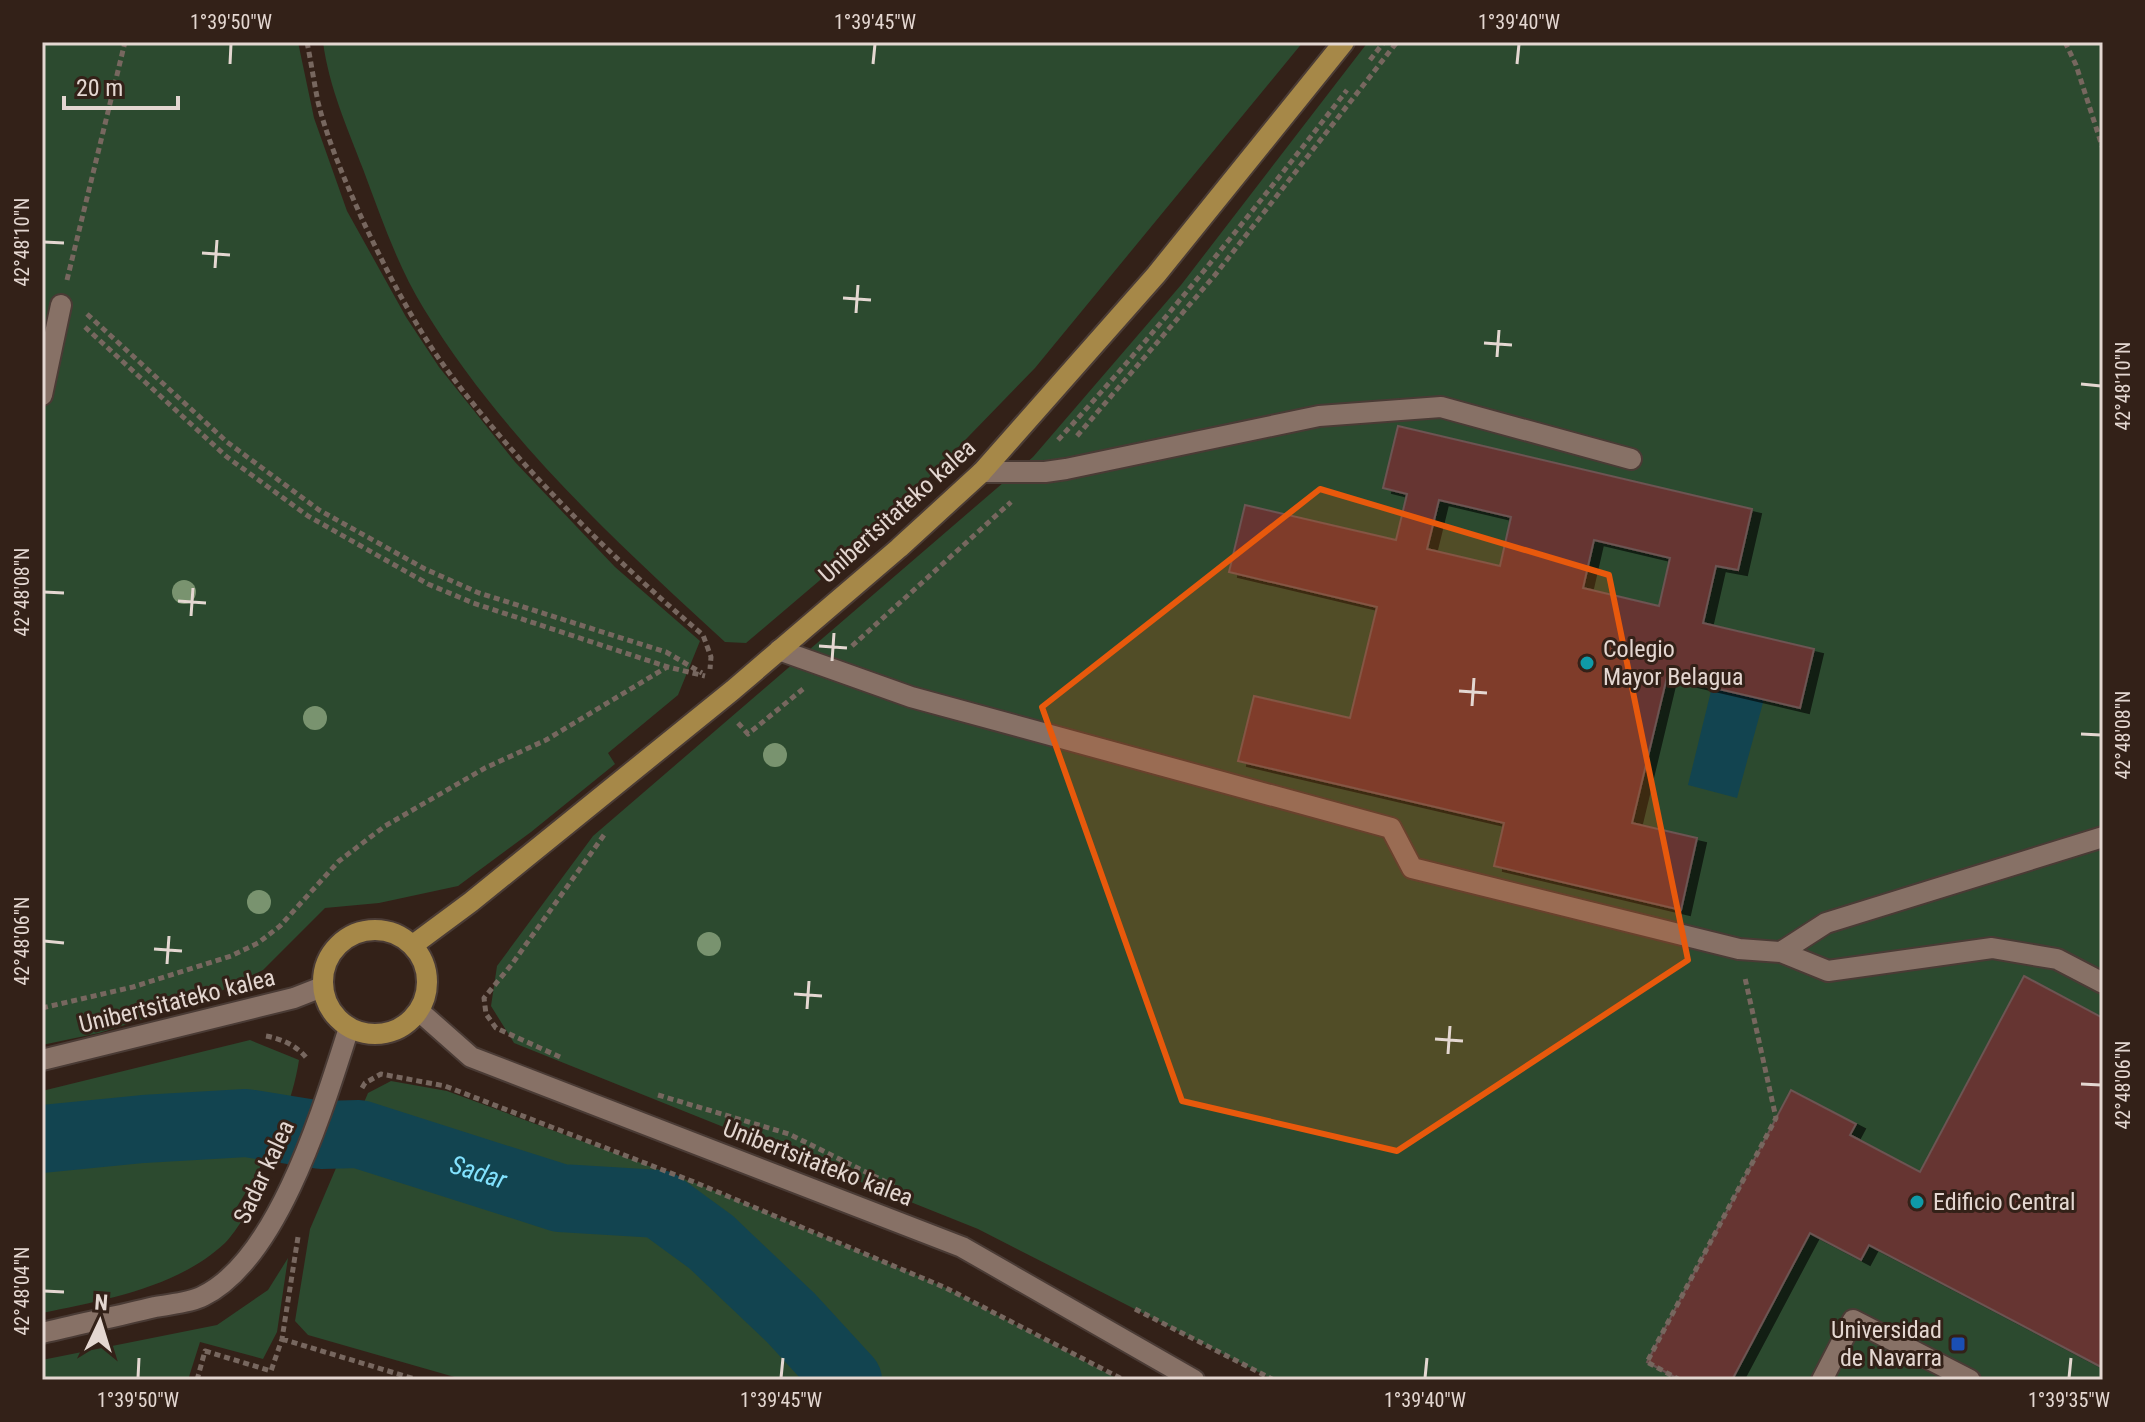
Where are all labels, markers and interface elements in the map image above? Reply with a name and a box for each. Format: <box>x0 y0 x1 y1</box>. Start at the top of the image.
text: 1°39'50"W <box>190 10 272 34</box>
text: 1°39'45"W <box>834 10 916 34</box>
text: 1°39'40"W <box>1478 10 1560 34</box>
scale bar <box>64 60 178 110</box>
text: 20 m <box>76 74 123 102</box>
text: 42°48'10"N <box>10 197 34 287</box>
text: 42°48'10"N <box>2111 341 2135 431</box>
street label: Unibertsitateko kalea <box>813 433 981 589</box>
text: 42°48'08"N <box>10 547 34 637</box>
place label: Colegio Mayor Belagua <box>1603 635 1743 691</box>
marker: Colegio Mayor Belagua <box>1578 654 1596 672</box>
text: 42°48'08"N <box>2111 690 2135 780</box>
text: 42°48'06"N <box>10 896 34 986</box>
street label: Unibertsitateko kalea <box>76 963 278 1039</box>
text: 42°48'06"N <box>2111 1040 2135 1130</box>
street label: Unibertsitateko kalea <box>719 1114 917 1212</box>
street label: Sadar kalea <box>228 1116 300 1228</box>
water label: Sadar <box>447 1149 512 1195</box>
place label: Edificio Central <box>1933 1188 2075 1216</box>
marker: Edificio Central <box>1908 1193 1926 1211</box>
text: 42°48'04"N <box>10 1246 34 1336</box>
north arrow <box>60 1282 140 1362</box>
text: N <box>94 1290 109 1315</box>
place label: Universidad de Navarra <box>1831 1316 1942 1372</box>
marker: Universidad de Navarra <box>1949 1335 1967 1353</box>
text: 1°39'50"W <box>97 1388 179 1412</box>
text: 1°39'45"W <box>740 1388 822 1412</box>
text: 1°39'40"W <box>1384 1388 1466 1412</box>
text: 1°39'35"W <box>2028 1388 2110 1412</box>

